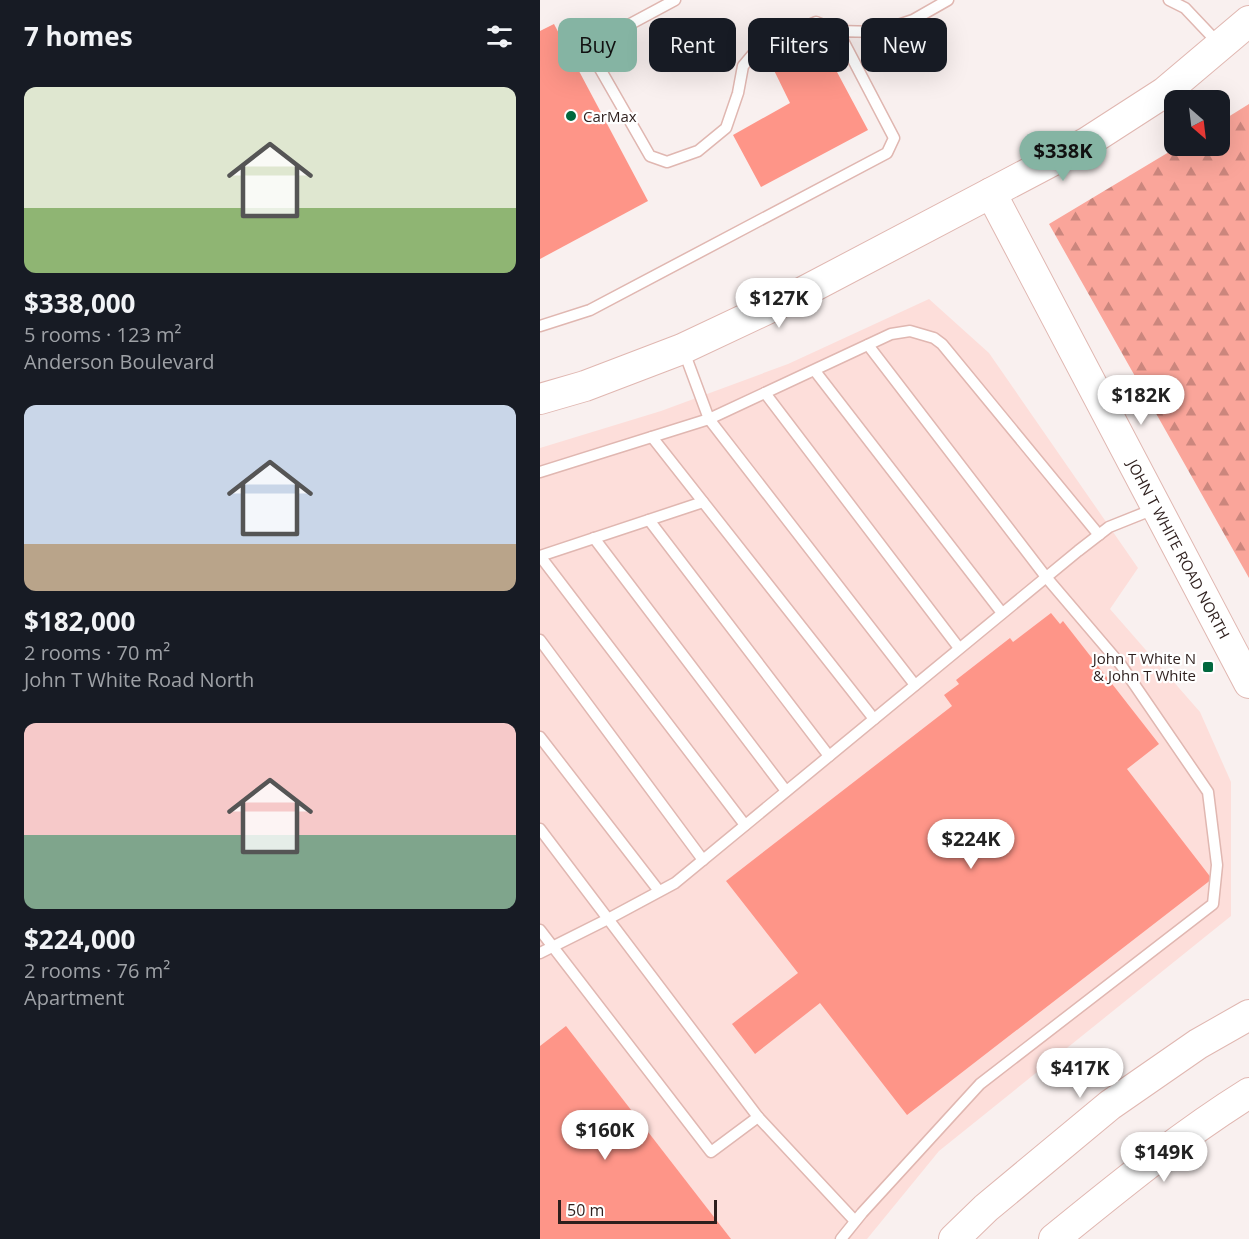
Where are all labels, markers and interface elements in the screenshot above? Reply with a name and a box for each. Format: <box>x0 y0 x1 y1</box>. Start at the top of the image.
text: 7 homes <box>24 18 133 54</box>
chip: Buy <box>558 18 637 72</box>
chip: Rent <box>649 18 736 72</box>
chip: Filters <box>748 18 849 72</box>
chip: New <box>861 18 947 72</box>
icon: filters <box>483 20 516 53</box>
north arrow <box>1164 90 1230 156</box>
map controls <box>1164 90 1230 156</box>
place label: CarMax <box>583 106 637 126</box>
marker: CarMax <box>564 109 578 123</box>
icon: home <box>216 126 324 234</box>
pin: $338K <box>1021 131 1105 182</box>
text: $338K <box>1033 137 1093 164</box>
pin: $127K <box>737 278 821 329</box>
text: $127K <box>749 284 809 311</box>
text: $338,000 <box>24 285 135 321</box>
text: 5 rooms · 123 m² <box>24 321 182 348</box>
text: Anderson Boulevard <box>24 348 215 375</box>
pin: $182K <box>1099 375 1183 426</box>
text: $182K <box>1111 381 1171 408</box>
icon: home <box>216 444 324 552</box>
street label: JOHN T WHITE ROAD NORTH <box>1122 454 1235 642</box>
text: $182,000 <box>24 603 135 639</box>
text: 2 rooms · 70 m² <box>24 639 170 666</box>
place label: John T White N & John T White <box>1091 648 1196 685</box>
marker: John T White N & John T White <box>1201 660 1215 674</box>
text: John T White Road North <box>24 666 254 693</box>
icon: home <box>216 762 324 870</box>
pin: $224K <box>929 819 1013 870</box>
text: $224K <box>941 825 1001 852</box>
text: $224,000 <box>24 921 135 957</box>
text: 2 rooms · 76 m² <box>24 957 170 984</box>
text: Apartment <box>24 984 124 1011</box>
pin: $417K <box>1038 1048 1122 1099</box>
text: $417K <box>1050 1054 1110 1081</box>
pin: $160K <box>563 1110 647 1161</box>
text: $160K <box>575 1116 635 1143</box>
pin: $149K <box>1122 1132 1206 1183</box>
text: $149K <box>1134 1138 1194 1165</box>
scale bar <box>558 1197 717 1224</box>
text: 50 m <box>567 1199 604 1221</box>

